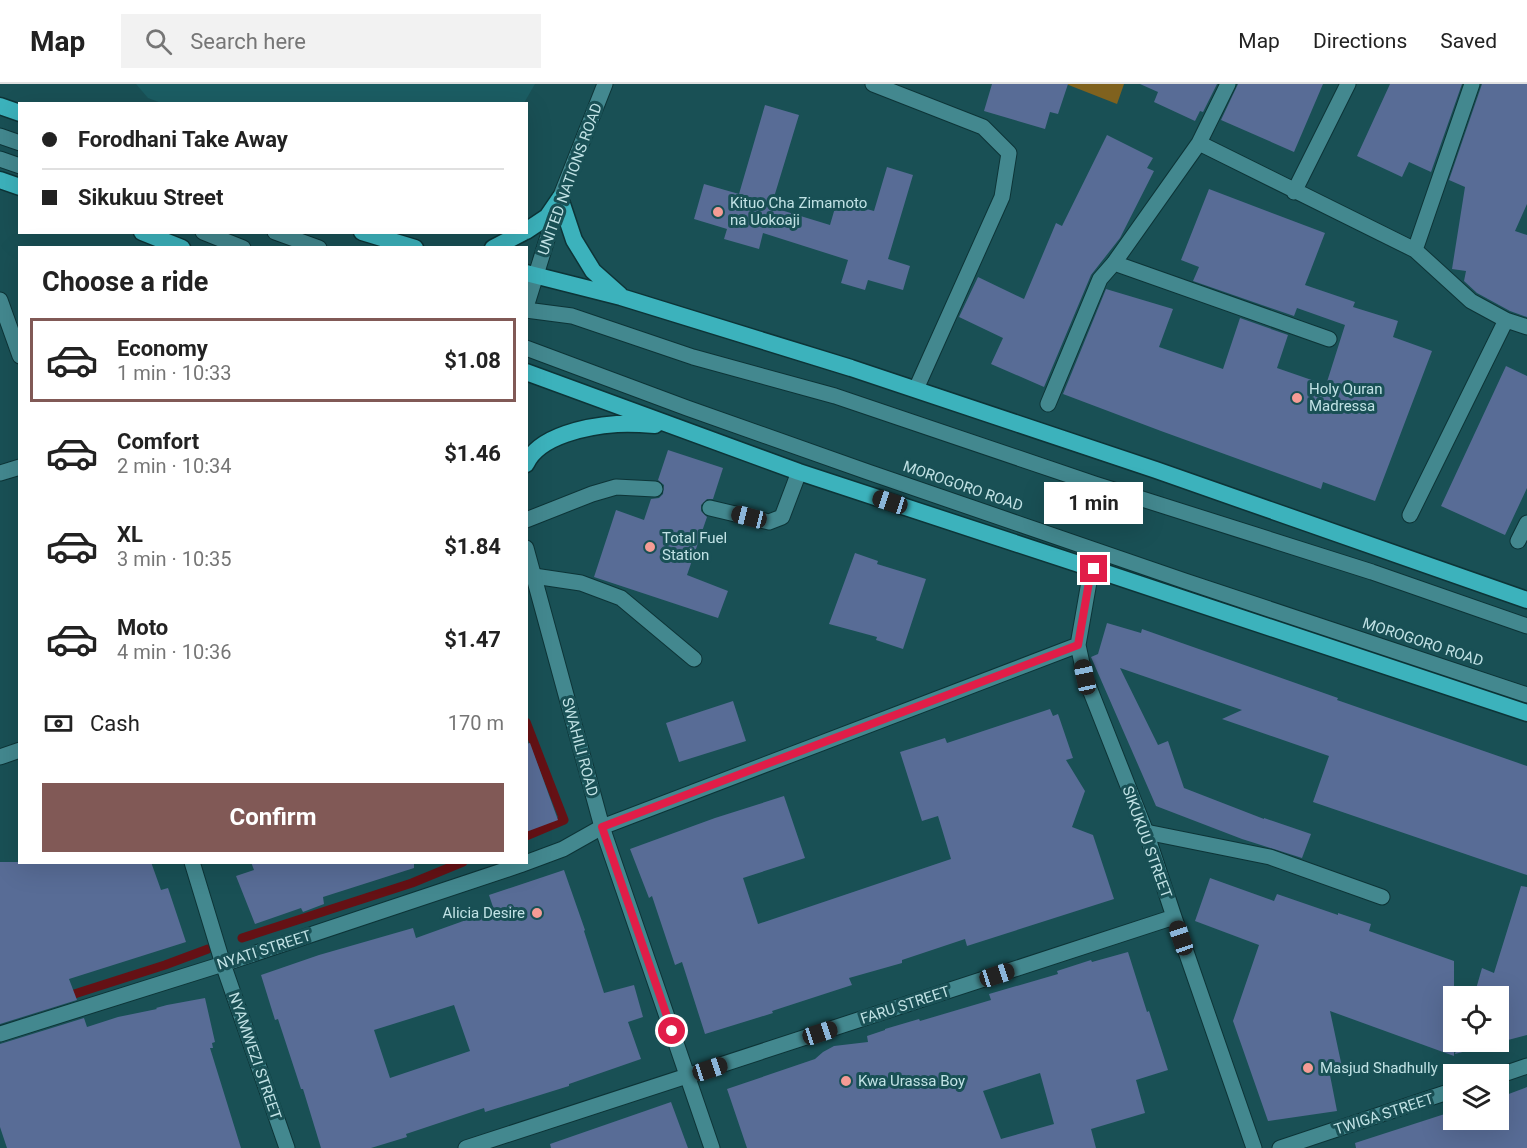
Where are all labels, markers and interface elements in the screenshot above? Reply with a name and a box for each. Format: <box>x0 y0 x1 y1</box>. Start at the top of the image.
search box <box>121 14 541 68</box>
text: Map <box>30 25 85 58</box>
icon: search <box>142 25 175 58</box>
text: Search here <box>190 29 306 54</box>
text: Map <box>1238 29 1280 53</box>
text: Directions <box>1313 29 1407 53</box>
text: Saved <box>1440 29 1497 53</box>
street label: UNITED NATIONS ROAD <box>534 100 606 258</box>
text: Forodhani Take Away <box>78 127 288 152</box>
text: Sikukuu Street <box>78 185 223 210</box>
place label: Kituo Cha Zimamoto na Uokoaji <box>730 194 867 229</box>
marker: Kituo Cha Zimamoto na Uokoaji <box>711 205 725 219</box>
text: Choose a ride <box>42 266 208 298</box>
icon: car <box>45 333 99 387</box>
text: Economy <box>117 336 208 361</box>
text: $1.08 <box>444 348 501 373</box>
text: 1 min · 10:33 <box>117 361 232 385</box>
place label: Holy Quran Madressa <box>1309 380 1383 415</box>
marker: Holy Quran Madressa <box>1290 391 1304 405</box>
icon: car <box>45 426 99 480</box>
text: Comfort <box>117 429 199 454</box>
text: $1.46 <box>444 441 501 466</box>
text: 2 min · 10:34 <box>117 454 232 478</box>
street label: MOROGORO ROAD <box>901 457 1025 515</box>
callout: 1 min <box>1044 482 1144 524</box>
car <box>870 488 910 516</box>
text: 1 min <box>1068 491 1119 515</box>
car <box>729 504 769 530</box>
icon: car <box>45 519 99 573</box>
text: XL <box>117 522 143 547</box>
place label: Total Fuel Station <box>662 529 727 564</box>
text: $1.84 <box>444 534 501 559</box>
marker: Total Fuel Station <box>643 540 657 554</box>
text: 3 min · 10:35 <box>117 547 232 571</box>
route end <box>1080 555 1107 582</box>
icon: car <box>45 612 99 666</box>
street label: MOROGORO ROAD <box>1360 614 1486 670</box>
text: Moto <box>117 615 168 640</box>
text: $1.47 <box>444 627 501 652</box>
text: 4 min · 10:36 <box>117 640 232 664</box>
car <box>1072 658 1098 696</box>
street label: SWAHILI ROAD <box>558 696 602 798</box>
icon: cash <box>42 707 75 740</box>
text: Cash <box>90 711 140 736</box>
text: 170 m <box>448 711 504 735</box>
button: Confirm <box>42 783 504 852</box>
street label: SIKUKUU STREET <box>1118 783 1176 901</box>
place label: Alicia Desire <box>442 904 525 922</box>
marker: Alicia Desire <box>530 906 544 920</box>
car <box>1167 918 1195 958</box>
street label: NYATI STREET <box>215 926 313 974</box>
car <box>977 961 1017 989</box>
street label: FARU STREET <box>858 982 952 1028</box>
map controls <box>1443 986 1509 1130</box>
button: locate <box>1443 986 1509 1052</box>
street label: NYAMWEZI STREET <box>225 990 285 1122</box>
route start <box>658 1017 685 1044</box>
car <box>800 1019 840 1047</box>
car <box>690 1055 730 1083</box>
place label: Masjud Shadhully <box>1320 1059 1438 1077</box>
marker: Masjud Shadhully <box>1301 1061 1315 1075</box>
button: layers <box>1443 1064 1509 1130</box>
place label: Kwa Urassa Boy <box>858 1072 965 1090</box>
marker: Kwa Urassa Boy <box>839 1074 853 1088</box>
street label: TWIGA STREET <box>1332 1089 1436 1139</box>

